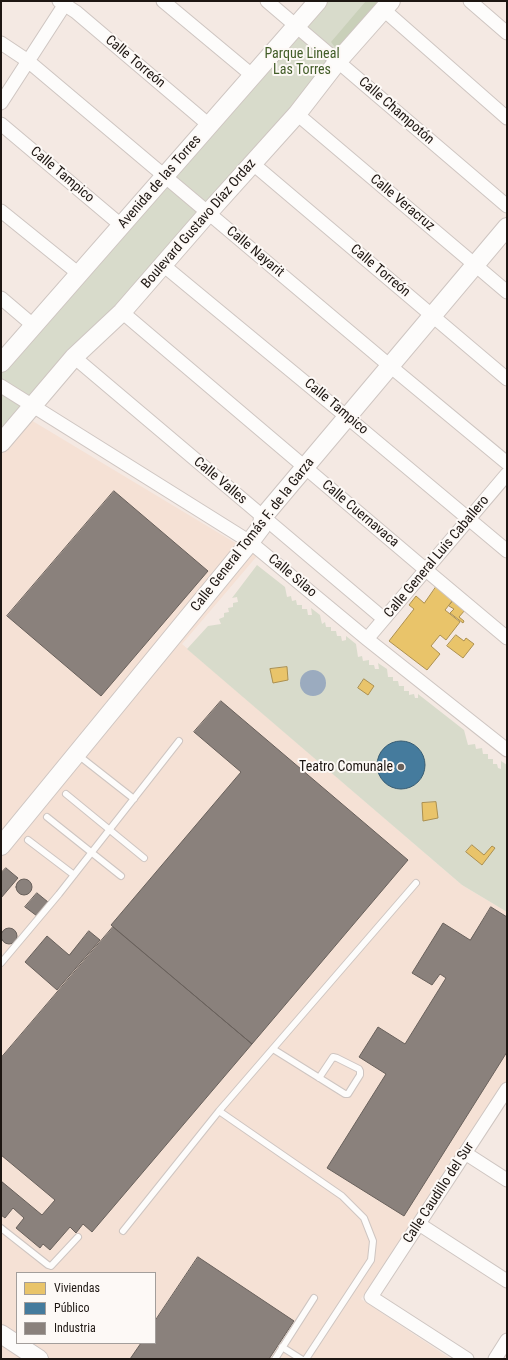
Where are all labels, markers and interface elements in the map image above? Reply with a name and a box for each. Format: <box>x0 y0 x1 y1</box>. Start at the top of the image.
street label: Calle Torreón <box>102 32 168 92</box>
park label: Parque Lineal Las Torres <box>264 46 340 78</box>
street label: Calle Champotón <box>355 74 437 148</box>
street label: Avenida de las Torres <box>115 132 205 232</box>
street label: Calle Tampico <box>27 143 97 207</box>
street label: Boulevard Gustavo Díaz Ordaz <box>138 156 260 292</box>
street label: Calle Veracruz <box>366 171 438 235</box>
street label: Calle Nayarit <box>223 223 287 281</box>
street label: Calle Torreón <box>347 241 413 301</box>
street label: Calle Tampico <box>301 375 371 439</box>
street label: Calle Valles <box>190 454 250 508</box>
street label: Calle General Tomás F. de la Garza <box>188 455 318 615</box>
street label: Calle Cuernavaca <box>318 477 402 551</box>
street label: Calle General Luis Caballero <box>381 492 493 622</box>
street label: Calle Silao <box>264 551 320 601</box>
place label: Teatro Comunale <box>299 759 393 775</box>
marker: Teatro Comunale <box>396 762 406 772</box>
street label: Calle Caudillo del Sur <box>400 1139 478 1247</box>
legend <box>16 1272 156 1344</box>
text: Viviendas <box>54 1281 100 1295</box>
text: Público <box>54 1301 89 1315</box>
text: Industria <box>54 1321 96 1335</box>

